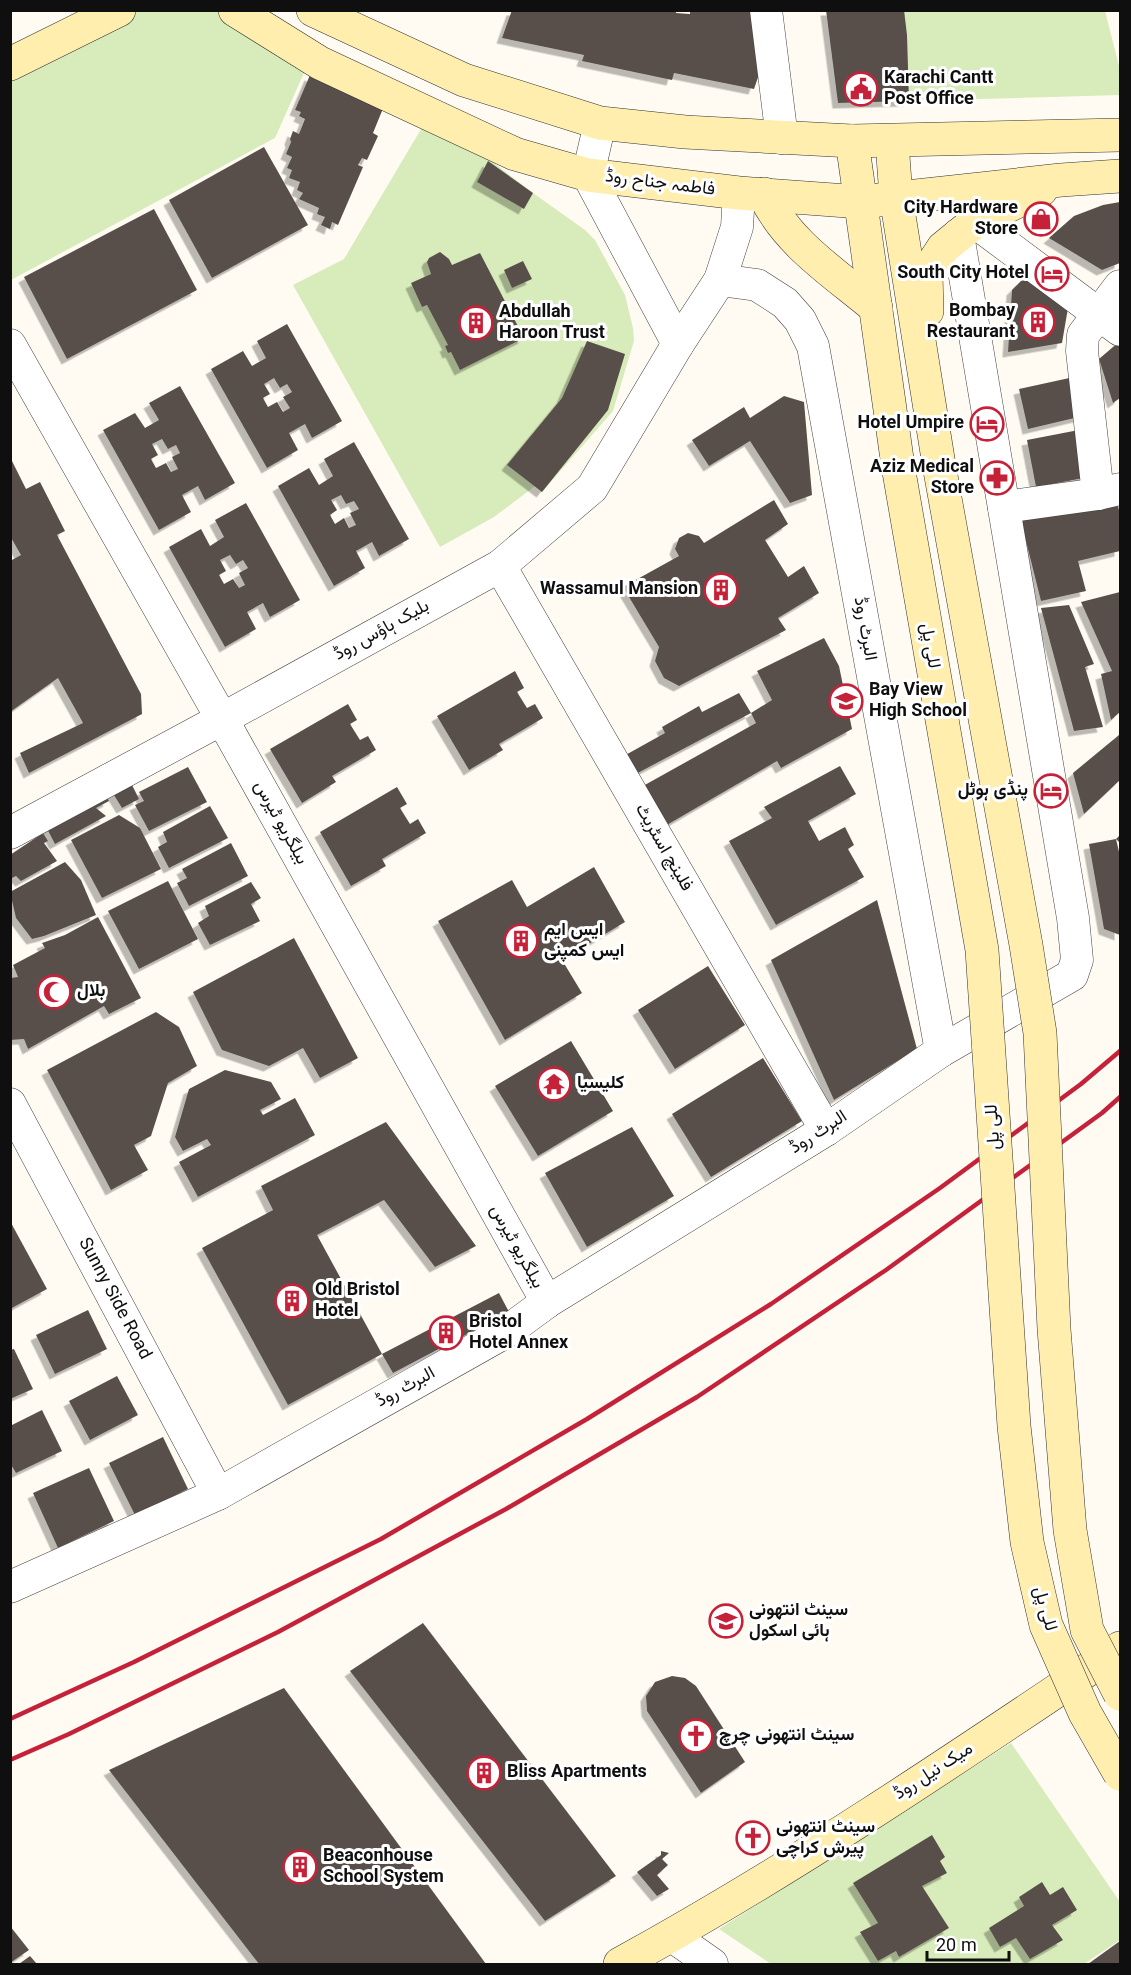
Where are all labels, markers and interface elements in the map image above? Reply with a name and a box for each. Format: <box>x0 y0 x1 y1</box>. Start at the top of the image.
place label: Karachi Cantt Post Office <box>884 65 993 114</box>
public building icon: Karachi Cantt Post Office <box>843 71 879 107</box>
street label: فاطمہ جناح روڈ <box>603 163 717 205</box>
place label: City Hardware Store <box>904 195 1018 244</box>
shop icon: City Hardware Store <box>1023 201 1059 237</box>
hotel icon: South City Hotel <box>1034 256 1070 292</box>
place label: South City Hotel <box>897 260 1029 288</box>
place label: Bombay Restaurant <box>927 298 1016 347</box>
place label: Abdullah Haroon Trust <box>499 299 605 348</box>
building icon: Bombay Restaurant <box>1020 304 1056 340</box>
building icon: Abdullah Haroon Trust <box>458 305 494 341</box>
hotel icon: Hotel Umpire <box>969 406 1005 442</box>
place label: Hotel Umpire <box>858 410 964 438</box>
place label: Aziz Medical Store <box>870 454 974 503</box>
pharmacy icon: Aziz Medical Store <box>979 460 1015 496</box>
building icon: Wassamul Mansion <box>703 572 739 608</box>
place label: Wassamul Mansion <box>540 576 698 604</box>
street label: بلیک ہاؤس روڈ <box>329 593 435 669</box>
street label: البرٹ روڈ <box>845 595 883 663</box>
street label: للی پل <box>911 621 947 671</box>
place label: Bay View High School <box>869 677 967 726</box>
school or university icon: Bay View High School <box>828 683 864 719</box>
hotel icon: پنڈی ہوٹل <box>1033 773 1069 809</box>
street label: بیلگریو ٹیرس <box>245 776 315 870</box>
place label: پنڈی ہوٹل <box>958 777 1028 805</box>
street label: فلینچ اسٹریٹ <box>627 799 699 897</box>
place label: ایس ایم ایس کمپنی <box>544 917 624 966</box>
building icon: ایس ایم ایس کمپنی <box>503 923 539 959</box>
mosque icon: بلال <box>36 974 72 1010</box>
place label: بلال <box>77 978 105 1006</box>
temple icon: کلیسیا <box>536 1066 572 1102</box>
place label: کلیسیا <box>577 1070 624 1098</box>
street label: للی پل <box>978 1103 1010 1151</box>
street label: البرٹ روڈ <box>784 1104 854 1162</box>
street label: بیلگریو ٹیرس <box>481 1200 551 1294</box>
street label: Sunny Side Road <box>70 1233 158 1365</box>
place label: Old Bristol Hotel <box>315 1277 400 1326</box>
building icon: Old Bristol Hotel <box>274 1283 310 1319</box>
place label: Bristol Hotel Annex <box>469 1309 569 1358</box>
building icon: Bristol Hotel Annex <box>428 1315 464 1351</box>
street label: البرٹ روڈ <box>371 1360 441 1416</box>
street label: للی پل <box>1024 1583 1064 1635</box>
place label: سینٹ انتھونی ہائی اسکول <box>749 1597 848 1646</box>
school or university icon: سینٹ انتھونی ہائی اسکول <box>708 1603 744 1639</box>
church icon: سینٹ انتھونی چرچ <box>678 1718 714 1754</box>
place label: سینٹ انتھونی چرچ <box>719 1722 854 1750</box>
street label: میک نیل روڈ <box>889 1736 979 1808</box>
building icon: Bliss Apartments <box>466 1755 502 1791</box>
place label: Bliss Apartments <box>507 1759 647 1787</box>
place label: سینٹ انتھونی پیرش کراچی <box>776 1814 875 1863</box>
church icon: سینٹ انتھونی پیرش کراچی <box>735 1820 771 1856</box>
place label: Beaconhouse School System <box>323 1843 444 1892</box>
building icon: Beaconhouse School System <box>282 1849 318 1885</box>
scale bar <box>927 1924 1010 1962</box>
text: 20 m <box>936 1933 977 1961</box>

